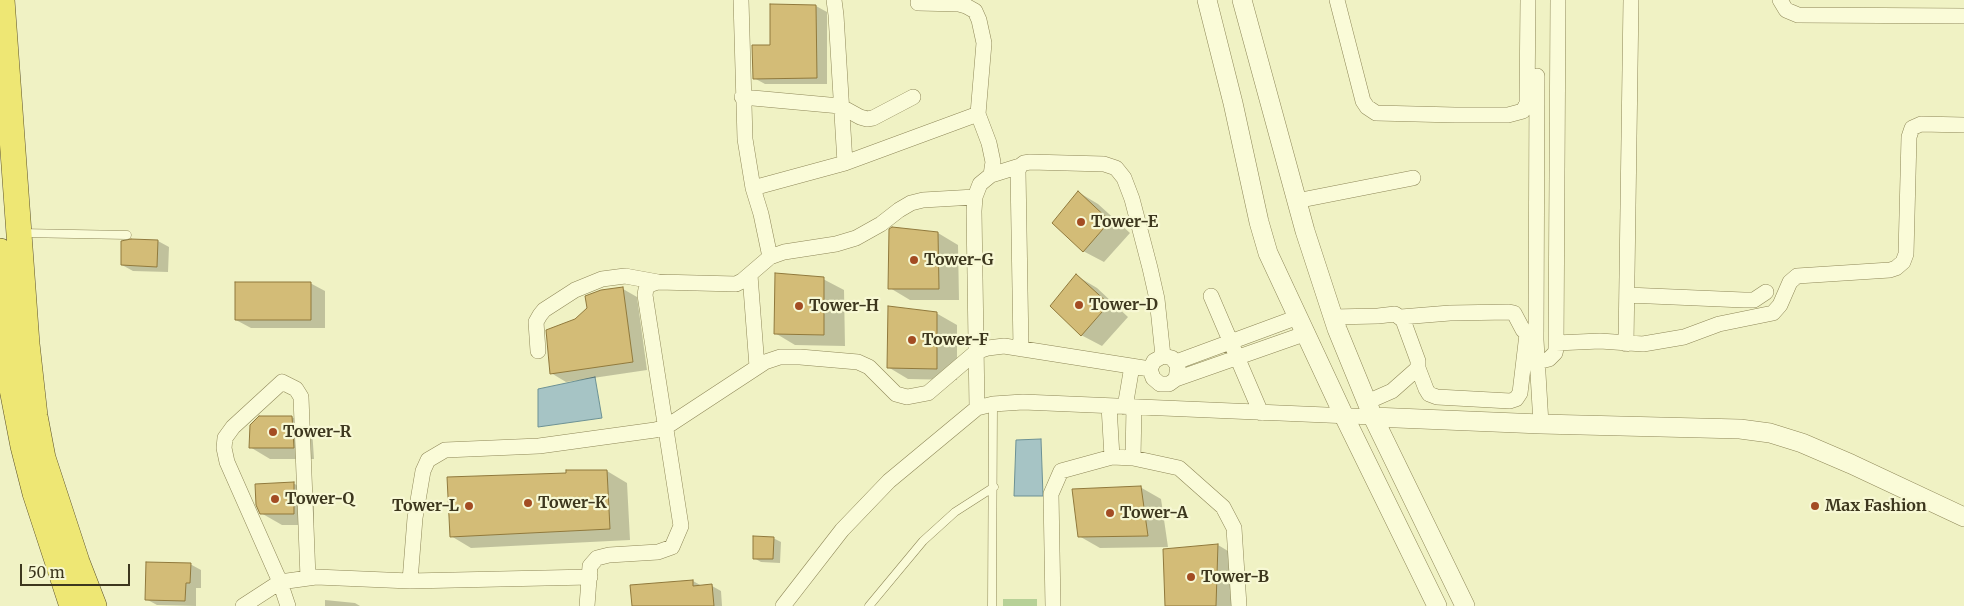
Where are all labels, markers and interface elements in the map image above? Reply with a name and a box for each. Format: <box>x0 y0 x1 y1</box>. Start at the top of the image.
place label: Tower-E <box>1091 212 1158 232</box>
marker: Tower-E <box>1075 216 1087 228</box>
place label: Tower-G <box>924 250 993 270</box>
marker: Tower-G <box>908 254 920 266</box>
place label: Tower-D <box>1089 295 1158 315</box>
place label: Tower-H <box>809 296 879 316</box>
marker: Tower-D <box>1073 299 1085 311</box>
marker: Tower-H <box>793 300 805 312</box>
place label: Tower-F <box>922 330 989 350</box>
marker: Tower-F <box>906 334 918 346</box>
place label: Tower-R <box>283 422 351 442</box>
marker: Tower-R <box>267 426 279 438</box>
place label: Tower-Q <box>285 489 354 509</box>
marker: Tower-Q <box>269 493 281 505</box>
place label: Tower-K <box>538 493 607 513</box>
place label: Tower-L <box>392 496 459 516</box>
place label: Max Fashion <box>1825 496 1927 516</box>
marker: Tower-K <box>522 497 534 509</box>
marker: Tower-L <box>463 500 475 512</box>
marker: Max Fashion <box>1809 500 1821 512</box>
place label: Tower-A <box>1120 503 1188 523</box>
marker: Tower-A <box>1104 507 1116 519</box>
scale bar <box>22 554 132 586</box>
text: 50 m <box>28 563 65 582</box>
place label: Tower-B <box>1201 567 1269 587</box>
marker: Tower-B <box>1185 571 1197 583</box>

